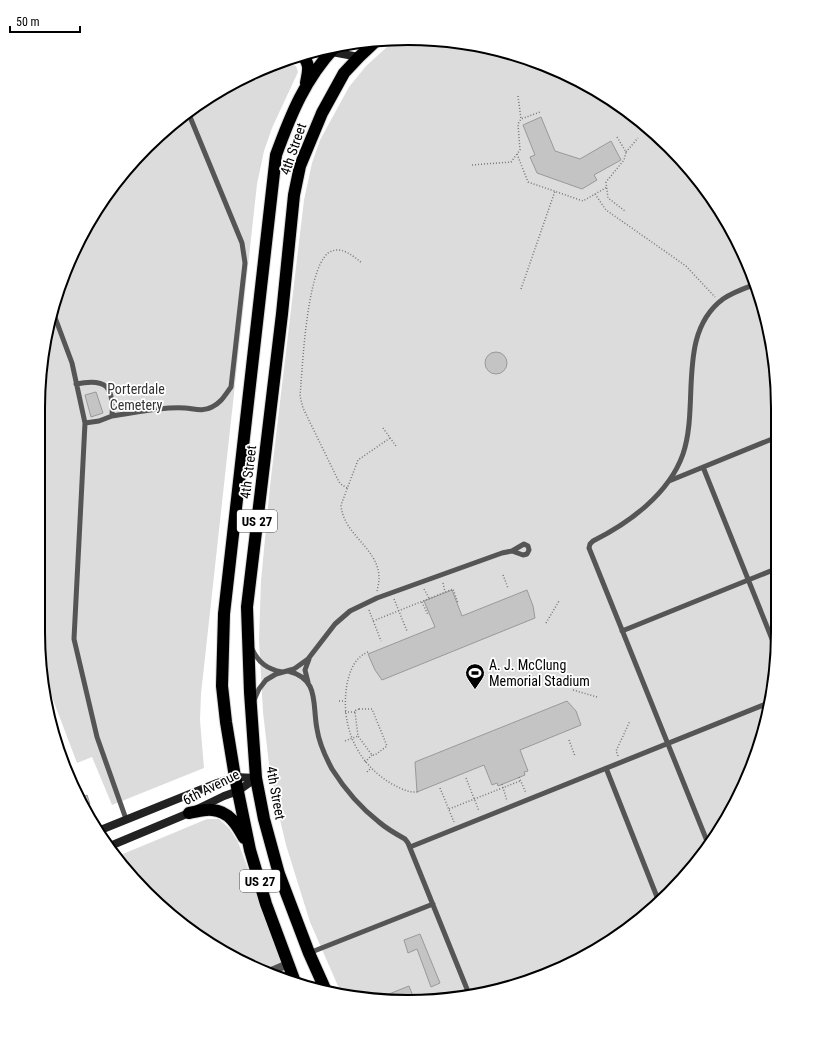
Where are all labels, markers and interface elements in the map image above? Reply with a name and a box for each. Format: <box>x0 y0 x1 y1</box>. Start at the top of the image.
scale bar <box>10 8 80 34</box>
text: 50 m <box>16 15 40 29</box>
street label: 4th Street <box>277 121 309 177</box>
park label: Porterdale Cemetery <box>107 381 165 413</box>
street label: 4th Street <box>237 444 259 500</box>
road number: US 27 <box>237 510 277 532</box>
place label: A. J. McClung Memorial Stadium <box>489 657 590 689</box>
sports icon: A. J. McClung Memorial Stadium <box>464 662 486 690</box>
street label: 4th Street <box>263 765 289 821</box>
street label: 6th Avenue <box>180 766 242 808</box>
road number: US 27 <box>240 870 280 892</box>

